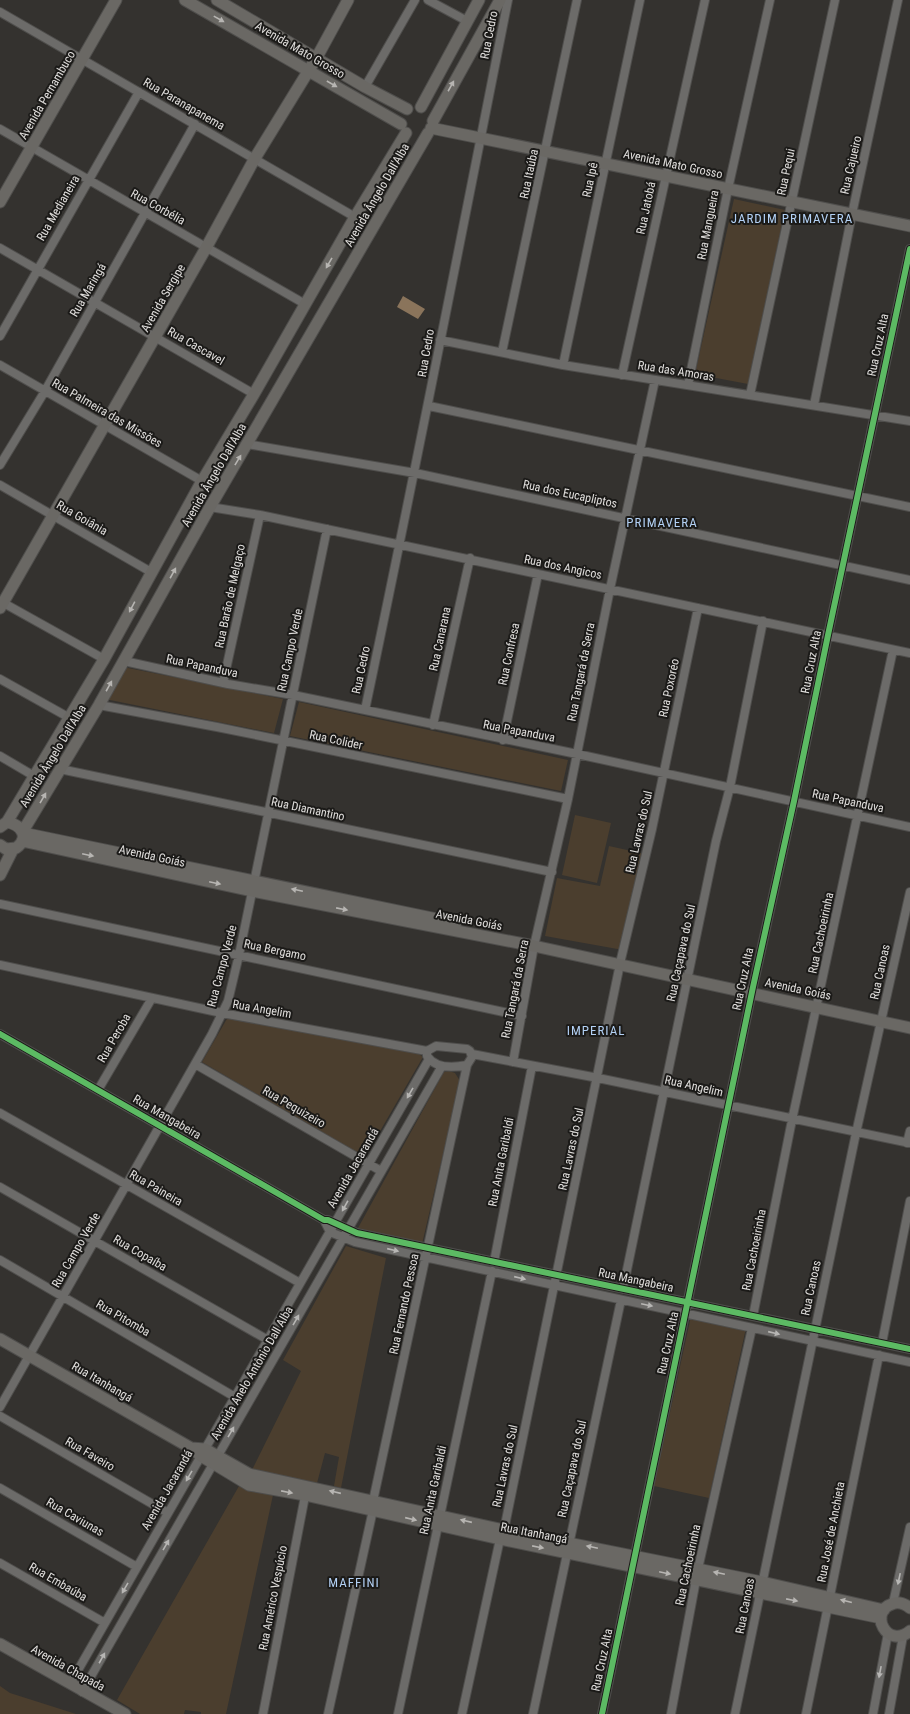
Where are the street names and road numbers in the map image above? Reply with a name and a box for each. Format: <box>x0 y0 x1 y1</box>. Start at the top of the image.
street label: Rua Cedro <box>477 10 501 60</box>
street label: Avenida Mato Grosso <box>253 19 347 81</box>
street label: Avenida Pernambuco <box>16 48 78 142</box>
street label: Rua Paranapanema <box>141 75 227 133</box>
street label: Rua Cajueiro <box>837 134 865 196</box>
street label: Avenida Ângelo Dall'Alba <box>341 140 412 249</box>
street label: Avenida Mato Grosso <box>622 147 724 181</box>
street label: Rua Pequi <box>774 147 798 197</box>
street label: Rua Itaúba <box>517 148 541 200</box>
street label: Rua Ipê <box>579 161 601 199</box>
street label: Rua Medianeira <box>34 173 82 243</box>
street label: Rua Jatobá <box>634 180 658 236</box>
street label: Rua Corbélia <box>128 186 188 228</box>
street label: Rua Mangueira <box>694 189 722 261</box>
street label: Rua Maringá <box>67 261 109 319</box>
street label: Avenida Sergipe <box>138 261 188 334</box>
street label: Rua Cruz Alta <box>865 312 892 378</box>
street label: Rua Cascavel <box>165 324 227 368</box>
street label: Rua Cedro <box>415 328 437 378</box>
street label: Rua das Amoras <box>637 358 715 384</box>
street label: Rua Palmeira das Missões <box>49 376 165 450</box>
street label: Avenida Ângelo Dall'Alba <box>178 420 249 529</box>
street label: Rua dos Eucapliptos <box>522 477 618 511</box>
street label: Rua Goiânia <box>54 498 110 538</box>
street label: Rua Barão de Melgaço <box>212 543 248 649</box>
street label: Rua dos Angicos <box>523 552 603 582</box>
street label: Rua Canarana <box>426 605 454 672</box>
street label: Rua Campo Verde <box>274 607 306 693</box>
street label: Rua Confresa <box>496 621 523 687</box>
street label: Rua Tangará da Serra <box>565 621 597 723</box>
street label: Rua Cruz Alta <box>798 629 824 695</box>
street label: Rua Cedro <box>349 645 373 695</box>
street label: Rua Papanduva <box>165 652 239 680</box>
street label: Rua Poxoréo <box>656 657 682 719</box>
street label: Avenida Ângelo Dall'Alba <box>16 702 89 810</box>
street label: Rua Papanduva <box>482 717 556 745</box>
street label: Rua Colider <box>308 728 364 753</box>
street label: Rua Papanduva <box>811 787 885 815</box>
street label: Rua Lavras do Sul <box>623 789 655 875</box>
street label: Rua Diamantino <box>270 794 346 824</box>
street label: Avenida Goiás <box>118 842 186 870</box>
street label: Rua Cachoeirinha <box>806 891 836 975</box>
street label: Rua Caçapava do Sul <box>664 903 698 1003</box>
street label: Avenida Goiás <box>435 907 503 933</box>
street label: Rua Campo Verde <box>204 923 240 1008</box>
street label: Rua Bergamo <box>243 937 307 963</box>
street label: Rua Tangará da Serra <box>499 938 531 1040</box>
street label: Rua Canoas <box>867 943 893 1001</box>
street label: Rua Cruz Alta <box>730 946 757 1012</box>
street label: Avenida Goiás <box>764 975 832 1003</box>
street label: Rua Angelim <box>231 997 293 1021</box>
street label: Rua Peroba <box>94 1011 134 1065</box>
street label: Rua Angelim <box>663 1072 725 1100</box>
street label: Rua Pequizeiro <box>260 1083 328 1131</box>
street label: Rua Mangabeira <box>130 1092 204 1142</box>
street label: Rua Lavras do Sul <box>555 1106 587 1192</box>
street label: Rua Anita Garibaldi <box>485 1116 517 1208</box>
street label: Avenida Jacarandá <box>324 1125 382 1210</box>
street label: Rua Paineira <box>127 1167 185 1209</box>
street label: Rua Cachoeirinha <box>739 1208 769 1292</box>
street label: Rua Campo Verde <box>49 1210 103 1290</box>
street label: Rua Copaíba <box>111 1232 170 1274</box>
street label: Rua Fernando Pessoa <box>386 1252 422 1356</box>
street label: Rua Canoas <box>798 1259 824 1317</box>
street label: Rua Mangabeira <box>597 1265 675 1295</box>
street label: Rua Pitomba <box>93 1297 153 1339</box>
street label: Avenida Anelo Antônio Dall Alba <box>208 1303 296 1442</box>
street label: Rua Cruz Alta <box>655 1310 682 1376</box>
street label: Rua Itanhangá <box>69 1359 135 1405</box>
street label: Rua Caçapava do Sul <box>555 1419 589 1519</box>
street label: Rua Lavras do Sul <box>489 1423 521 1509</box>
street label: Rua Faveiro <box>63 1434 117 1474</box>
street label: Rua Anita Garibaldi <box>417 1444 449 1536</box>
street label: Avenida Jacarandá <box>138 1447 196 1532</box>
street label: Rua José de Anchieta <box>814 1480 848 1584</box>
street label: Rua Caviunas <box>44 1495 106 1539</box>
street label: Rua Itanhangá <box>499 1520 569 1546</box>
street label: Rua Cachoeirinha <box>673 1523 703 1607</box>
street label: Rua Américo Vespúcio <box>256 1544 290 1652</box>
street label: Rua Embaúba <box>26 1560 90 1604</box>
street label: Rua Canoas <box>733 1577 757 1635</box>
street label: Rua Cruz Alta <box>589 1627 616 1693</box>
street label: Avenida Chapada <box>29 1642 107 1694</box>

